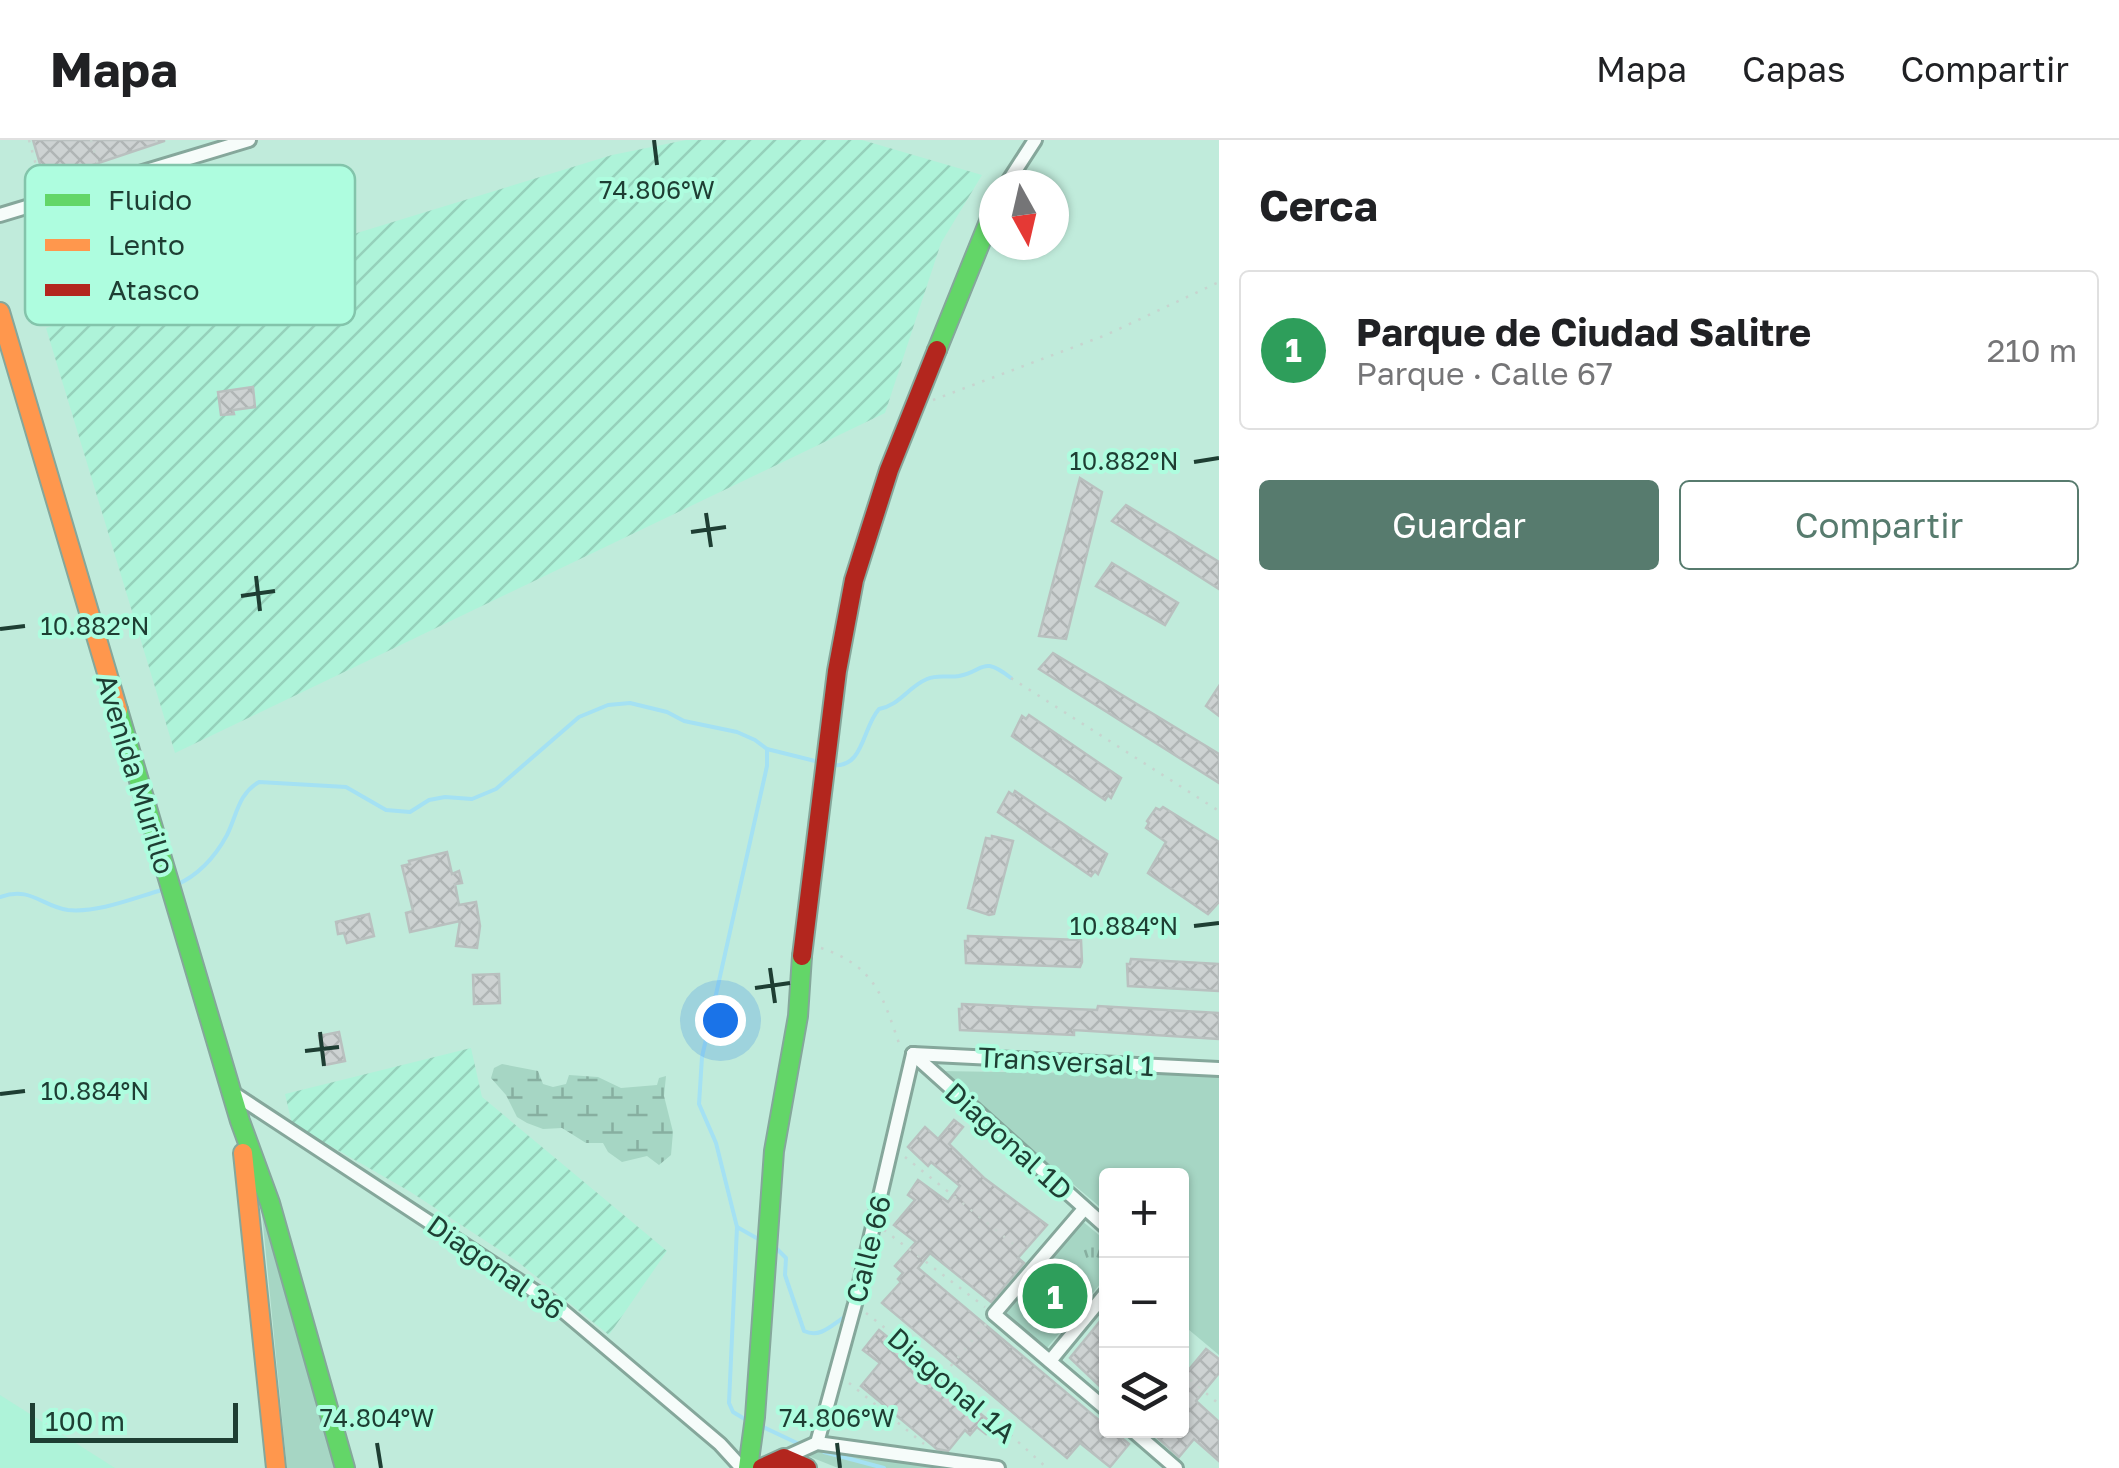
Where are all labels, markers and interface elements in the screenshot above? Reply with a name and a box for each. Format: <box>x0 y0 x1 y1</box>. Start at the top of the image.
text: Mapa <box>50 40 178 98</box>
text: Mapa <box>1596 48 1687 90</box>
text: Capas <box>1742 48 1846 90</box>
text: Compartir <box>1901 48 2069 90</box>
legend <box>25 165 355 325</box>
north arrow <box>979 170 1069 260</box>
text: 74.806°W <box>599 174 715 205</box>
text: Cerca <box>1259 180 1378 230</box>
text: Fluido <box>108 183 192 216</box>
text: Lento <box>108 228 185 261</box>
text: Atasco <box>108 273 200 306</box>
text: Parque de Ciudad Salitre <box>1356 309 1811 354</box>
text: 1 <box>1285 331 1302 369</box>
text: 210 m <box>1987 331 2077 369</box>
text: Parque · Calle 67 <box>1356 354 1613 392</box>
text: 10.882°N <box>1070 445 1178 476</box>
button: Guardar <box>1259 480 1659 570</box>
button: Compartir <box>1679 480 2079 570</box>
text: 10.882°N <box>41 610 149 641</box>
street label: Avenida Murillo <box>90 670 182 878</box>
text: 10.884°N <box>1070 910 1178 941</box>
your location <box>695 995 746 1046</box>
street label: Transversal 1 <box>977 1040 1155 1082</box>
text: 10.884°N <box>41 1075 149 1106</box>
street label: Diagonal 1D <box>939 1076 1079 1206</box>
map controls <box>1099 1168 1189 1438</box>
button: + <box>1099 1168 1189 1258</box>
street label: Calle 66 <box>839 1192 897 1306</box>
street label: Diagonal 36 <box>421 1208 571 1326</box>
pin: 1 <box>1022 1258 1088 1334</box>
button: − <box>1099 1258 1189 1348</box>
street label: Diagonal 1A <box>881 1321 1023 1450</box>
button: layers <box>1099 1348 1189 1438</box>
scale bar <box>30 1398 238 1442</box>
text: 74.804°W <box>320 1402 434 1433</box>
text: 74.806°W <box>779 1402 895 1433</box>
text: 100 m <box>45 1404 125 1437</box>

